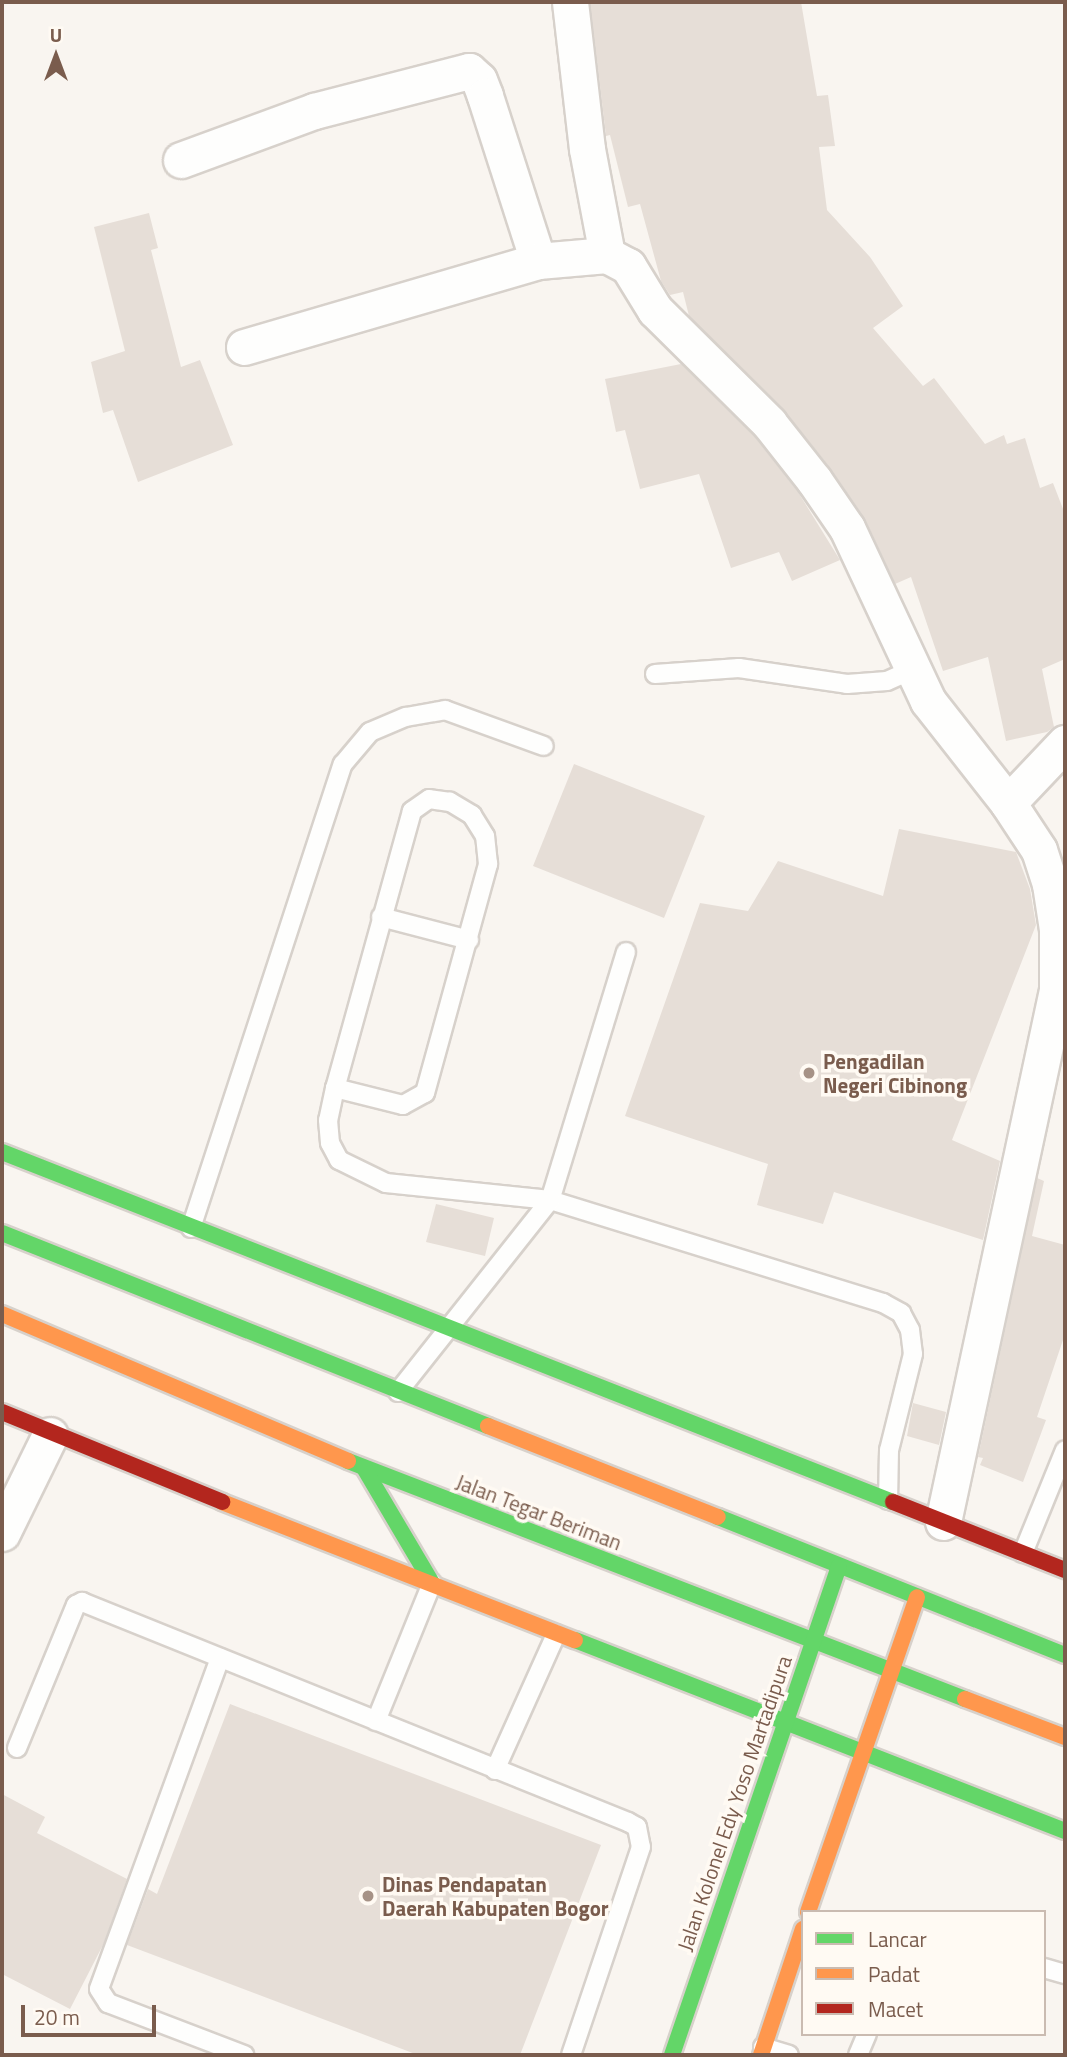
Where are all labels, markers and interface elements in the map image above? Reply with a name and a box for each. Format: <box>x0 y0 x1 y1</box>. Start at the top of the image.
text: U <box>50 20 62 49</box>
north arrow <box>21 21 91 91</box>
place label: Pengadilan Negeri Cibinong <box>823 1048 967 1098</box>
marker: Pengadilan Negeri Cibinong <box>801 1065 817 1081</box>
street label: Jalan Tegar Beriman <box>453 1469 625 1555</box>
street label: Jalan Kolonel Edy Yoso Martadipura <box>672 1652 796 1954</box>
place label: Dinas Pendapatan Daerah Kabupaten Bogor <box>382 1871 609 1921</box>
marker: Dinas Pendapatan Daerah Kabupaten Bogor <box>360 1888 376 1904</box>
legend <box>801 1910 1046 2036</box>
text: Lancar <box>868 1923 927 1955</box>
text: Padat <box>868 1958 920 1990</box>
scale bar <box>24 1990 159 2034</box>
text: Macet <box>868 1993 923 2025</box>
text: 20 m <box>34 2001 80 2033</box>

